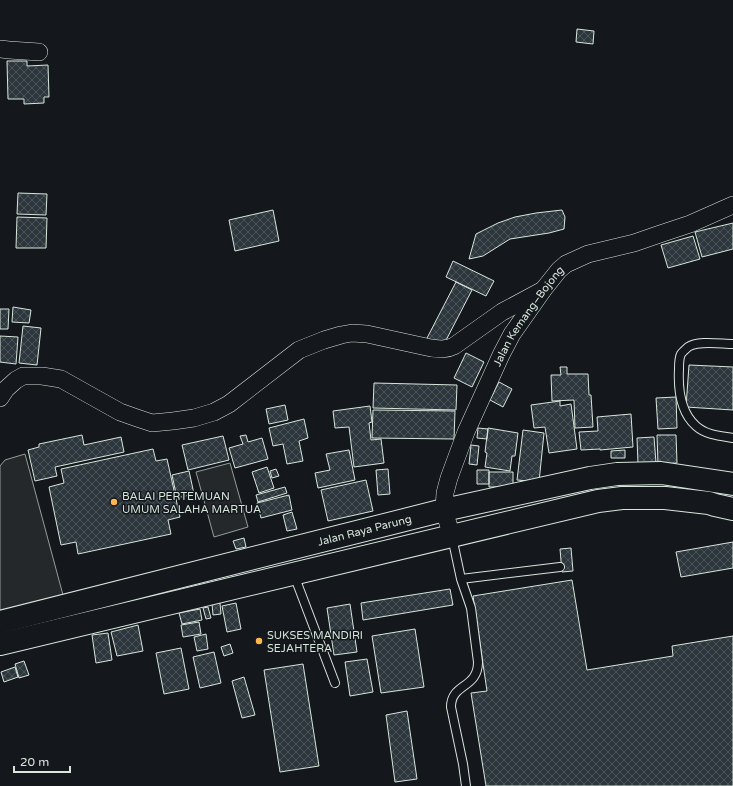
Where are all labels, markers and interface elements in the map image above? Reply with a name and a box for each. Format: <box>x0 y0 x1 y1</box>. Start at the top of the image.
street label: Jalan Kemang–Bojong <box>490 263 566 368</box>
place label: BALAI PERTEMUAN UMUM SALAHA MARTUA <box>122 490 261 516</box>
marker: BALAI PERTEMUAN UMUM SALAHA MARTUA <box>109 497 119 507</box>
street label: Jalan Raya Parung <box>316 512 413 548</box>
place label: SUKSES MANDIRI SEJAHTERA <box>267 629 363 655</box>
marker: SUKSES MANDIRI SEJAHTERA <box>254 636 264 646</box>
scale bar <box>14 748 70 774</box>
text: 20 m <box>20 755 49 769</box>

